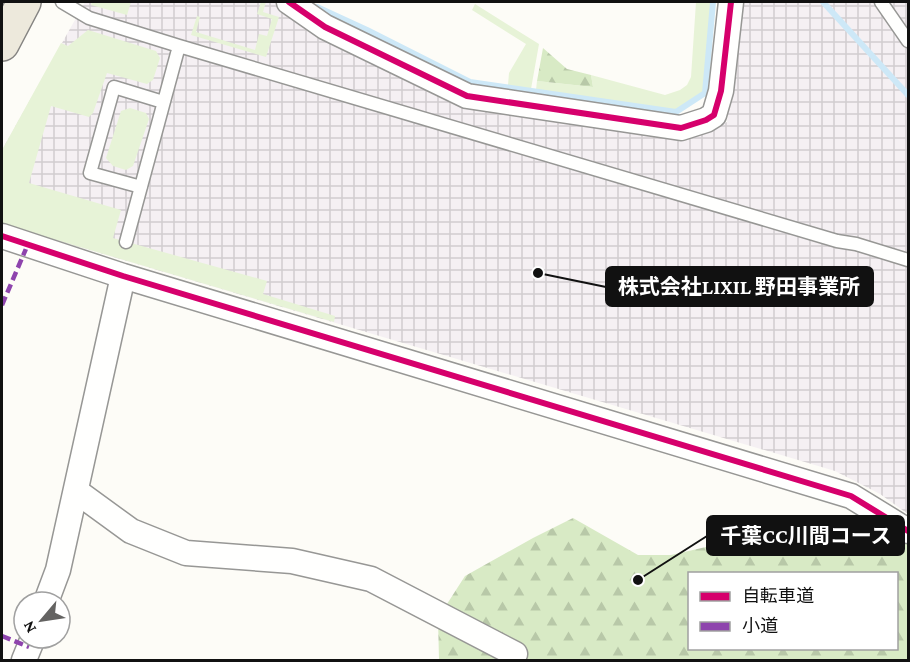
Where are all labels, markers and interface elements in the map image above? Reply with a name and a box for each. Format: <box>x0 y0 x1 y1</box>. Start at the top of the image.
callout: 株式会社LIXIL 野田事業所 <box>606 267 873 306</box>
text: 株式会社LIXIL 野田事業所 <box>618 275 860 299</box>
callout: 千葉CC川間コース <box>707 516 904 555</box>
text: 千葉CC川間コース <box>720 524 892 548</box>
legend <box>688 572 898 650</box>
text: 自転車道 <box>742 586 814 606</box>
north arrow <box>12 590 72 650</box>
text: 小道 <box>742 616 778 636</box>
text: N <box>19 618 39 636</box>

